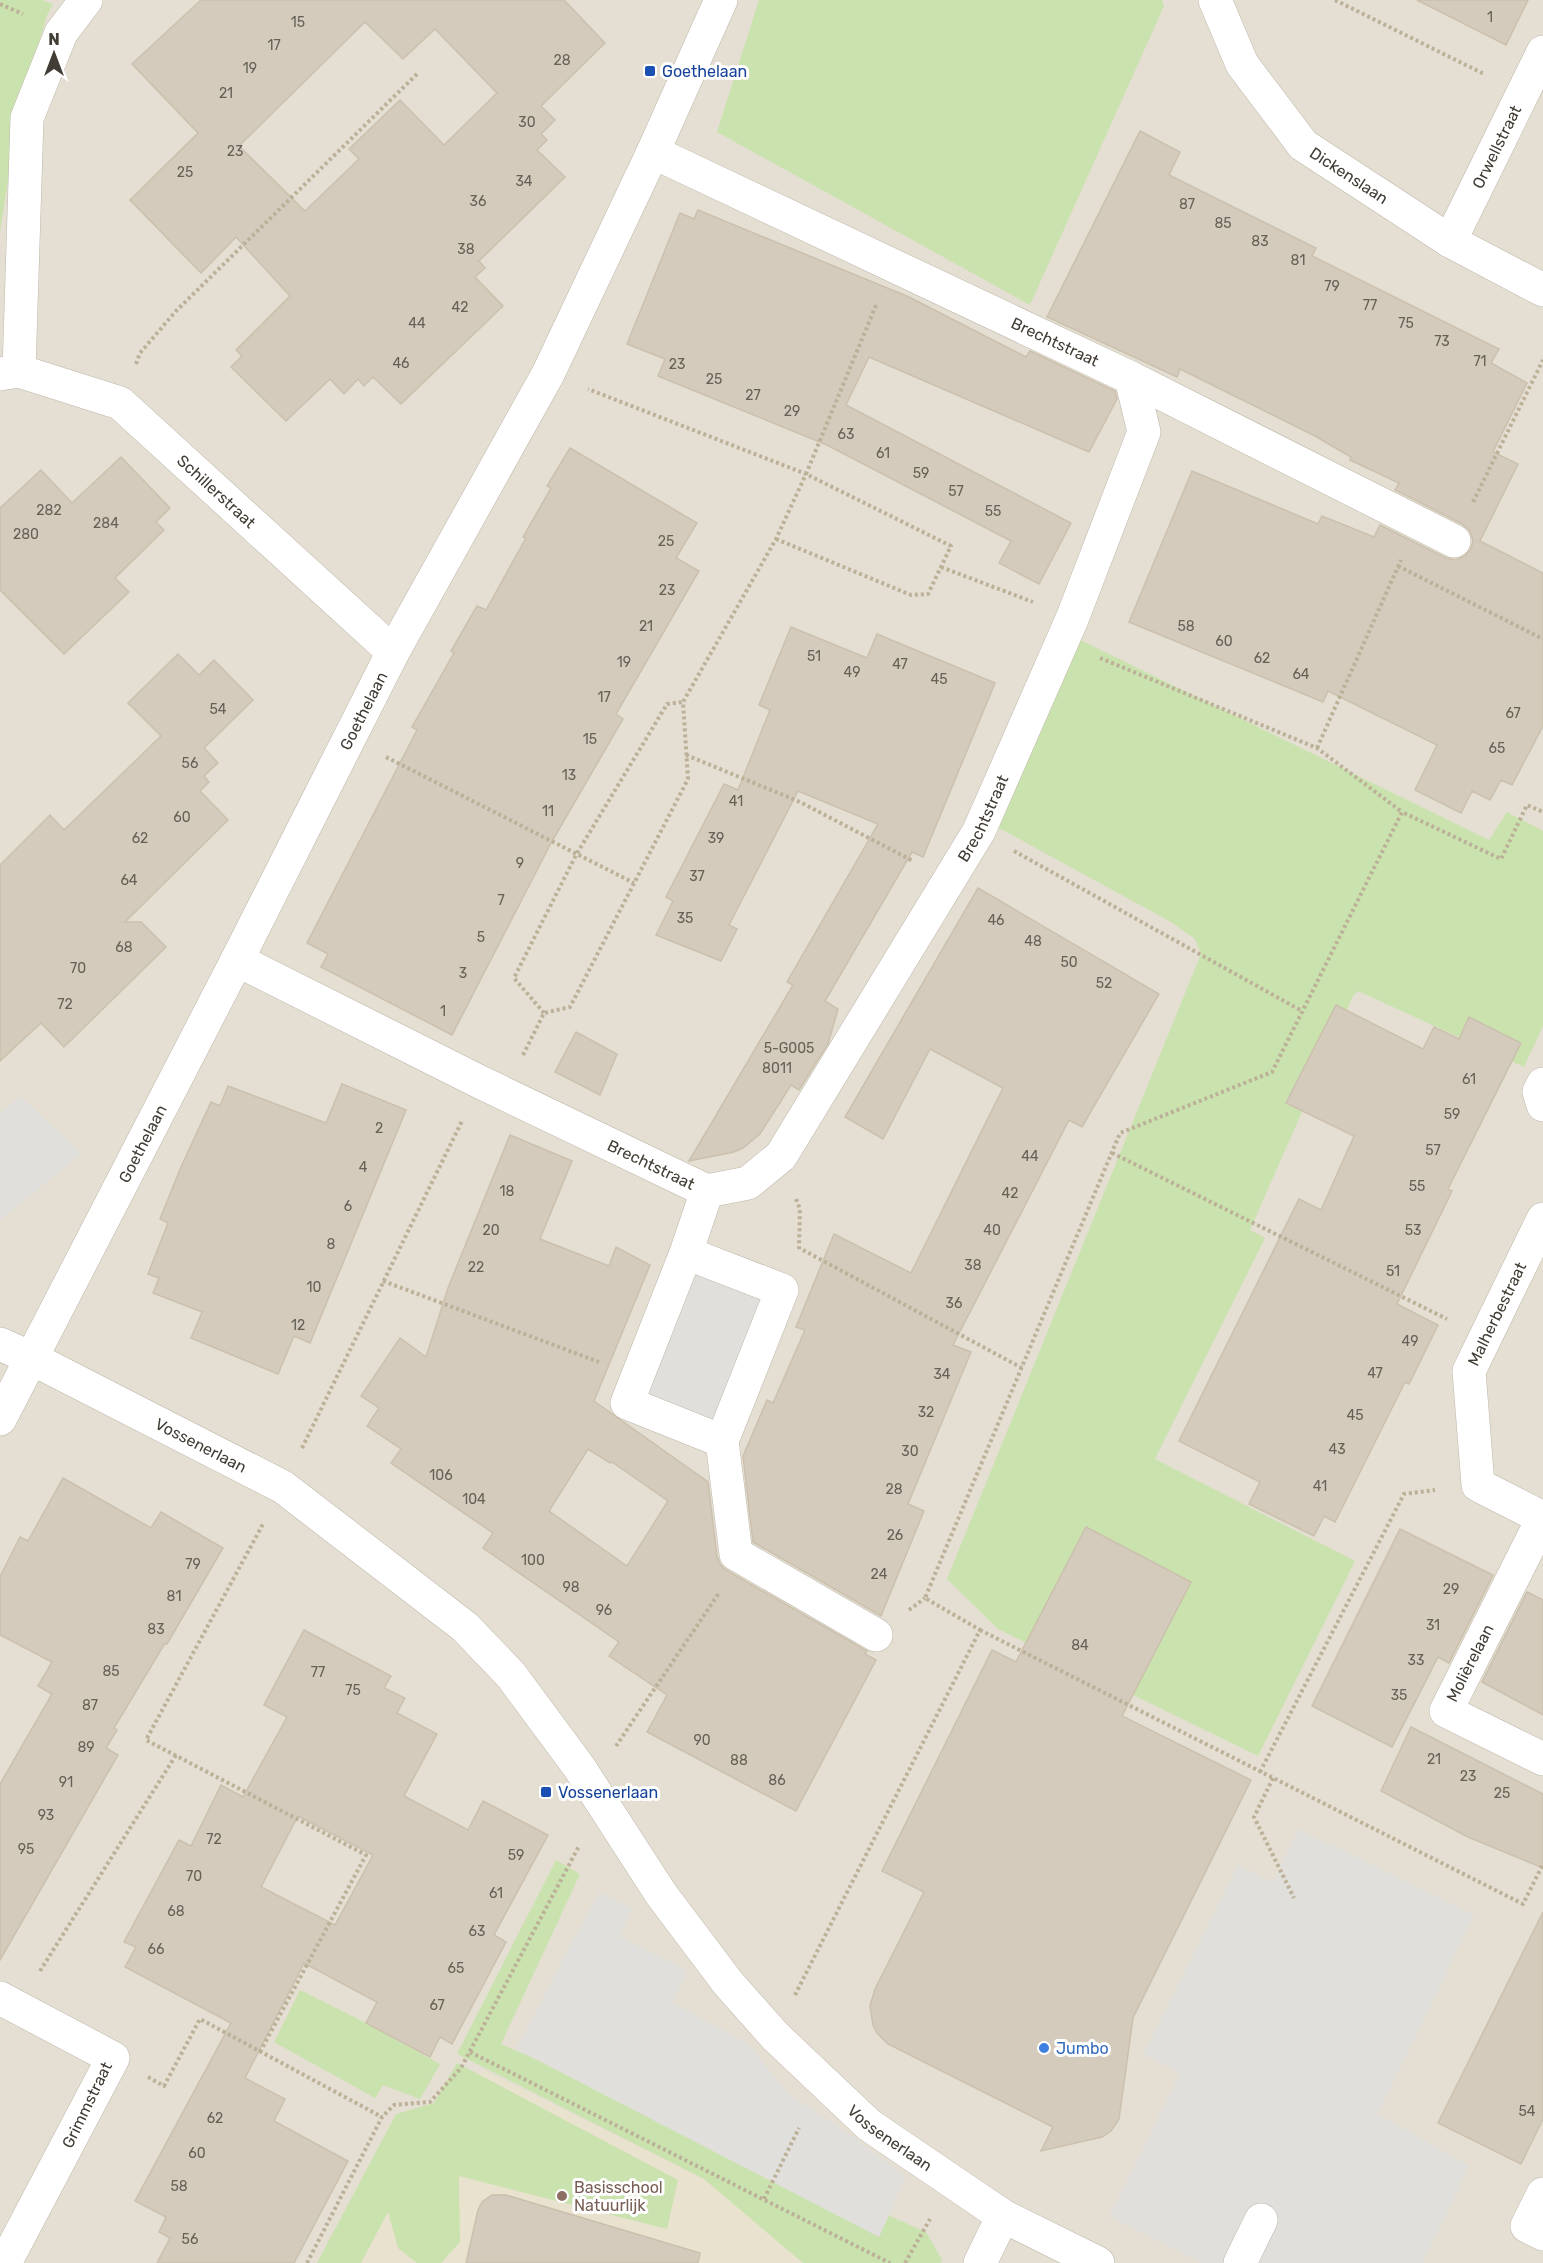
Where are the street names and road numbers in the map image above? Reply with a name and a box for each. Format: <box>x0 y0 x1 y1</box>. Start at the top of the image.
street label: Orwellstraat <box>1468 102 1525 192</box>
street label: Dickenslaan <box>1306 143 1392 208</box>
street label: Brechtstraat <box>1008 313 1102 371</box>
street label: Schillerstraat <box>173 451 260 532</box>
street label: Goethelaan <box>336 668 391 753</box>
street label: Brechtstraat <box>953 772 1012 865</box>
street label: Goethelaan <box>114 1101 170 1186</box>
street label: Brechtstraat <box>605 1135 698 1193</box>
street label: Malherbestraat <box>1464 1259 1530 1369</box>
street label: Vossenerlaan <box>152 1414 250 1476</box>
street label: Molièrelaan <box>1442 1621 1498 1705</box>
street label: Grimmstraat <box>58 2059 116 2151</box>
street label: Vossenerlaan <box>844 2101 936 2175</box>

